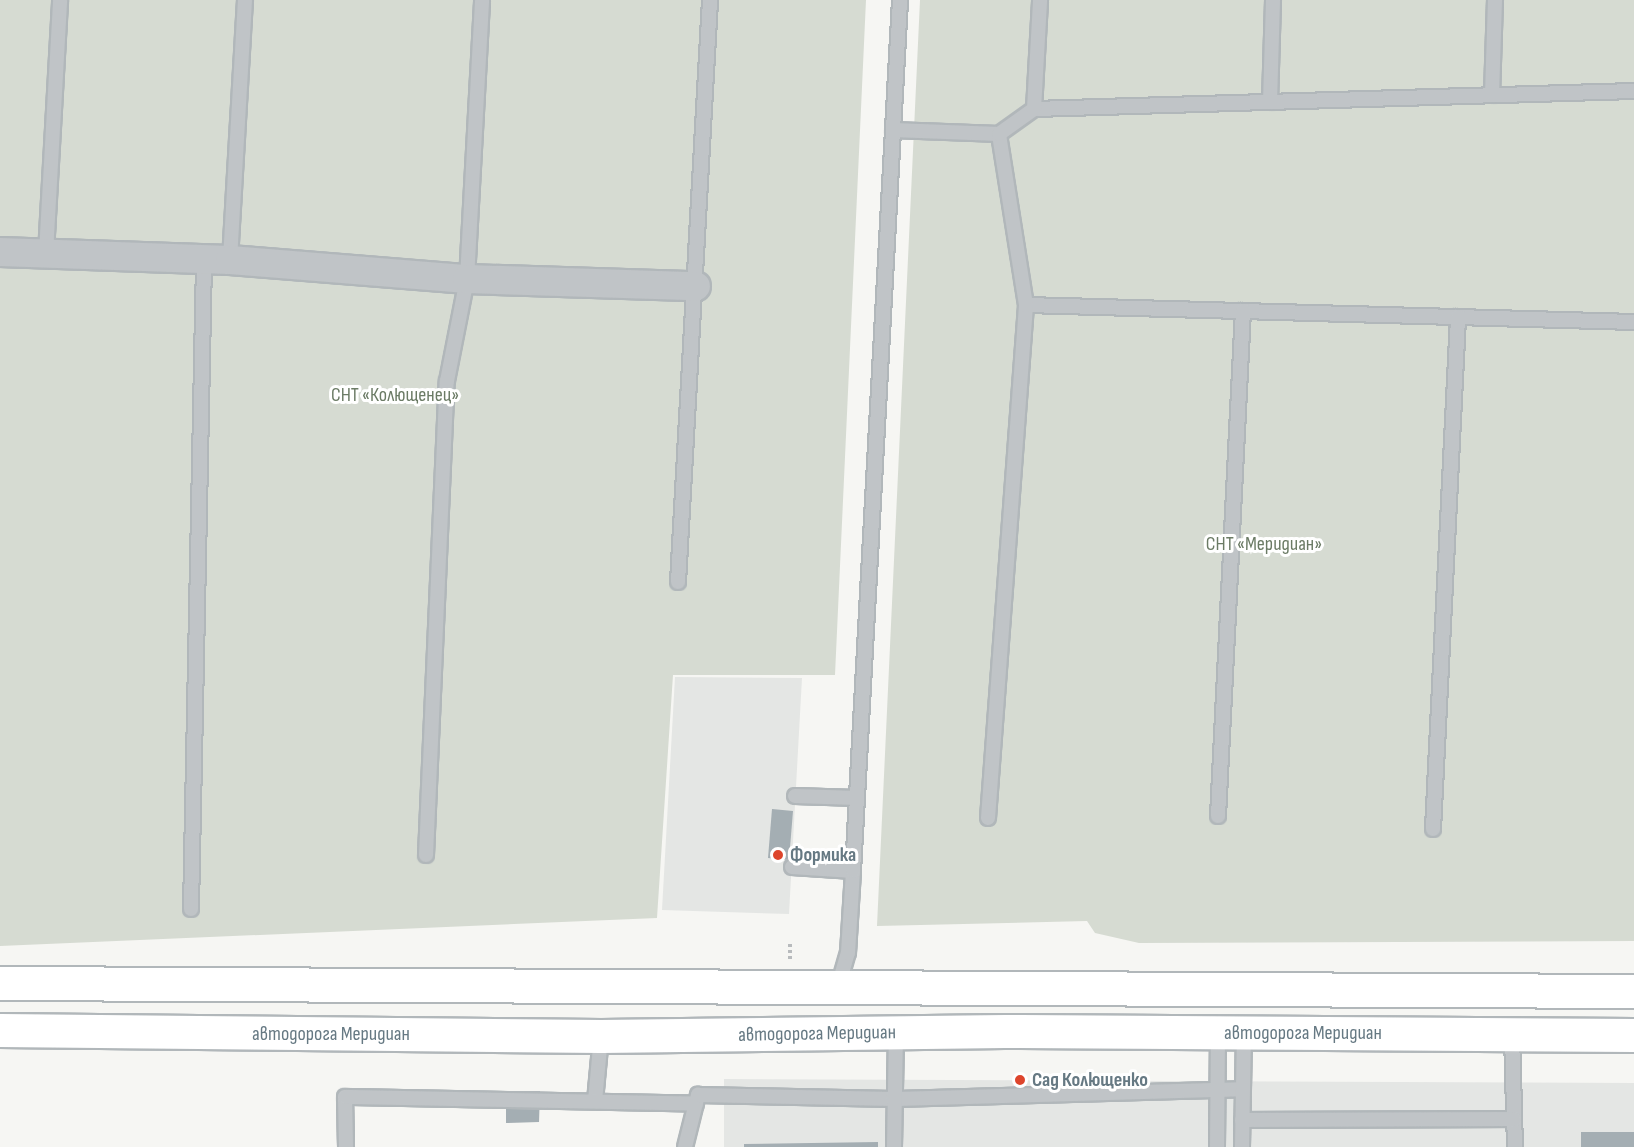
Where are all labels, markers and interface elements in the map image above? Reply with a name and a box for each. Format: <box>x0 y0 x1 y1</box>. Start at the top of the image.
park label: СНТ «Колющенец» <box>331 383 459 407</box>
park label: СНТ «Меридиан» <box>1206 532 1322 556</box>
place label: Формика <box>790 843 856 867</box>
marker: Формика <box>771 848 785 862</box>
street label: автодорога Меридиан <box>738 1021 896 1047</box>
street label: автодорога Меридиан <box>1224 1021 1382 1045</box>
street label: автодорога Меридиан <box>252 1022 410 1046</box>
place label: Сад Колющенко <box>1032 1068 1148 1092</box>
marker: Сад Колющенко <box>1013 1073 1027 1087</box>

